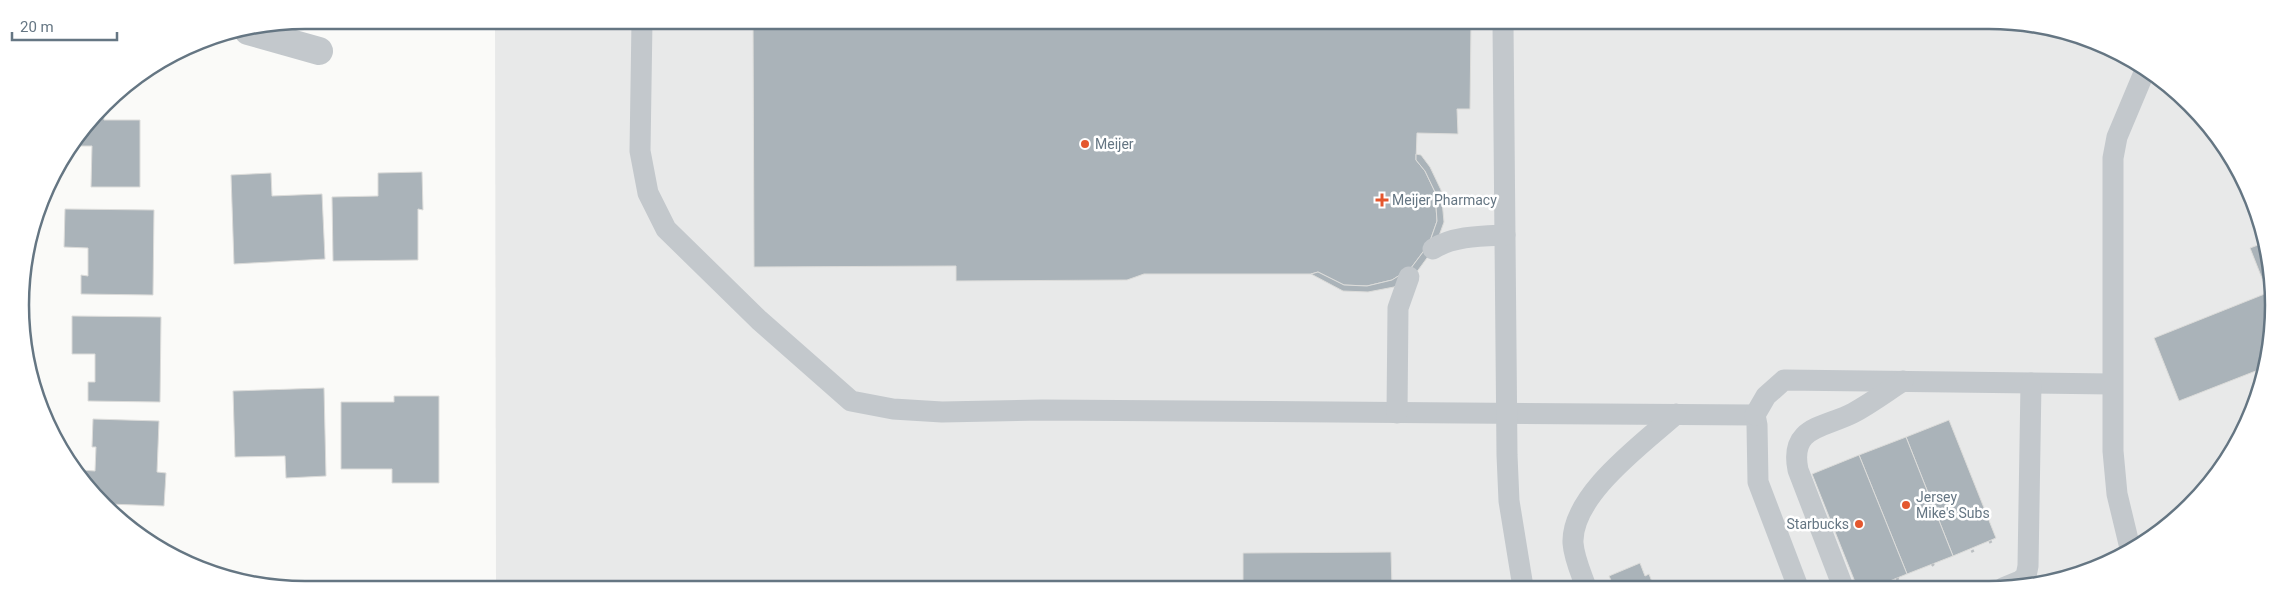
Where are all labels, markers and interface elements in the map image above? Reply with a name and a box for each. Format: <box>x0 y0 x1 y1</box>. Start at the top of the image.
scale bar <box>12 10 118 42</box>
text: 20 m <box>20 18 54 36</box>
place label: Meijer <box>1095 136 1134 152</box>
marker: Meijer <box>1079 138 1091 150</box>
place label: Meijer Pharmacy <box>1392 192 1497 208</box>
marker: Meijer Pharmacy <box>1376 194 1388 206</box>
place label: Jersey Mike's Subs <box>1916 489 1990 521</box>
marker: Jersey Mike's Subs <box>1900 499 1912 511</box>
place label: Starbucks <box>1787 516 1849 532</box>
marker: Starbucks <box>1853 518 1865 530</box>

